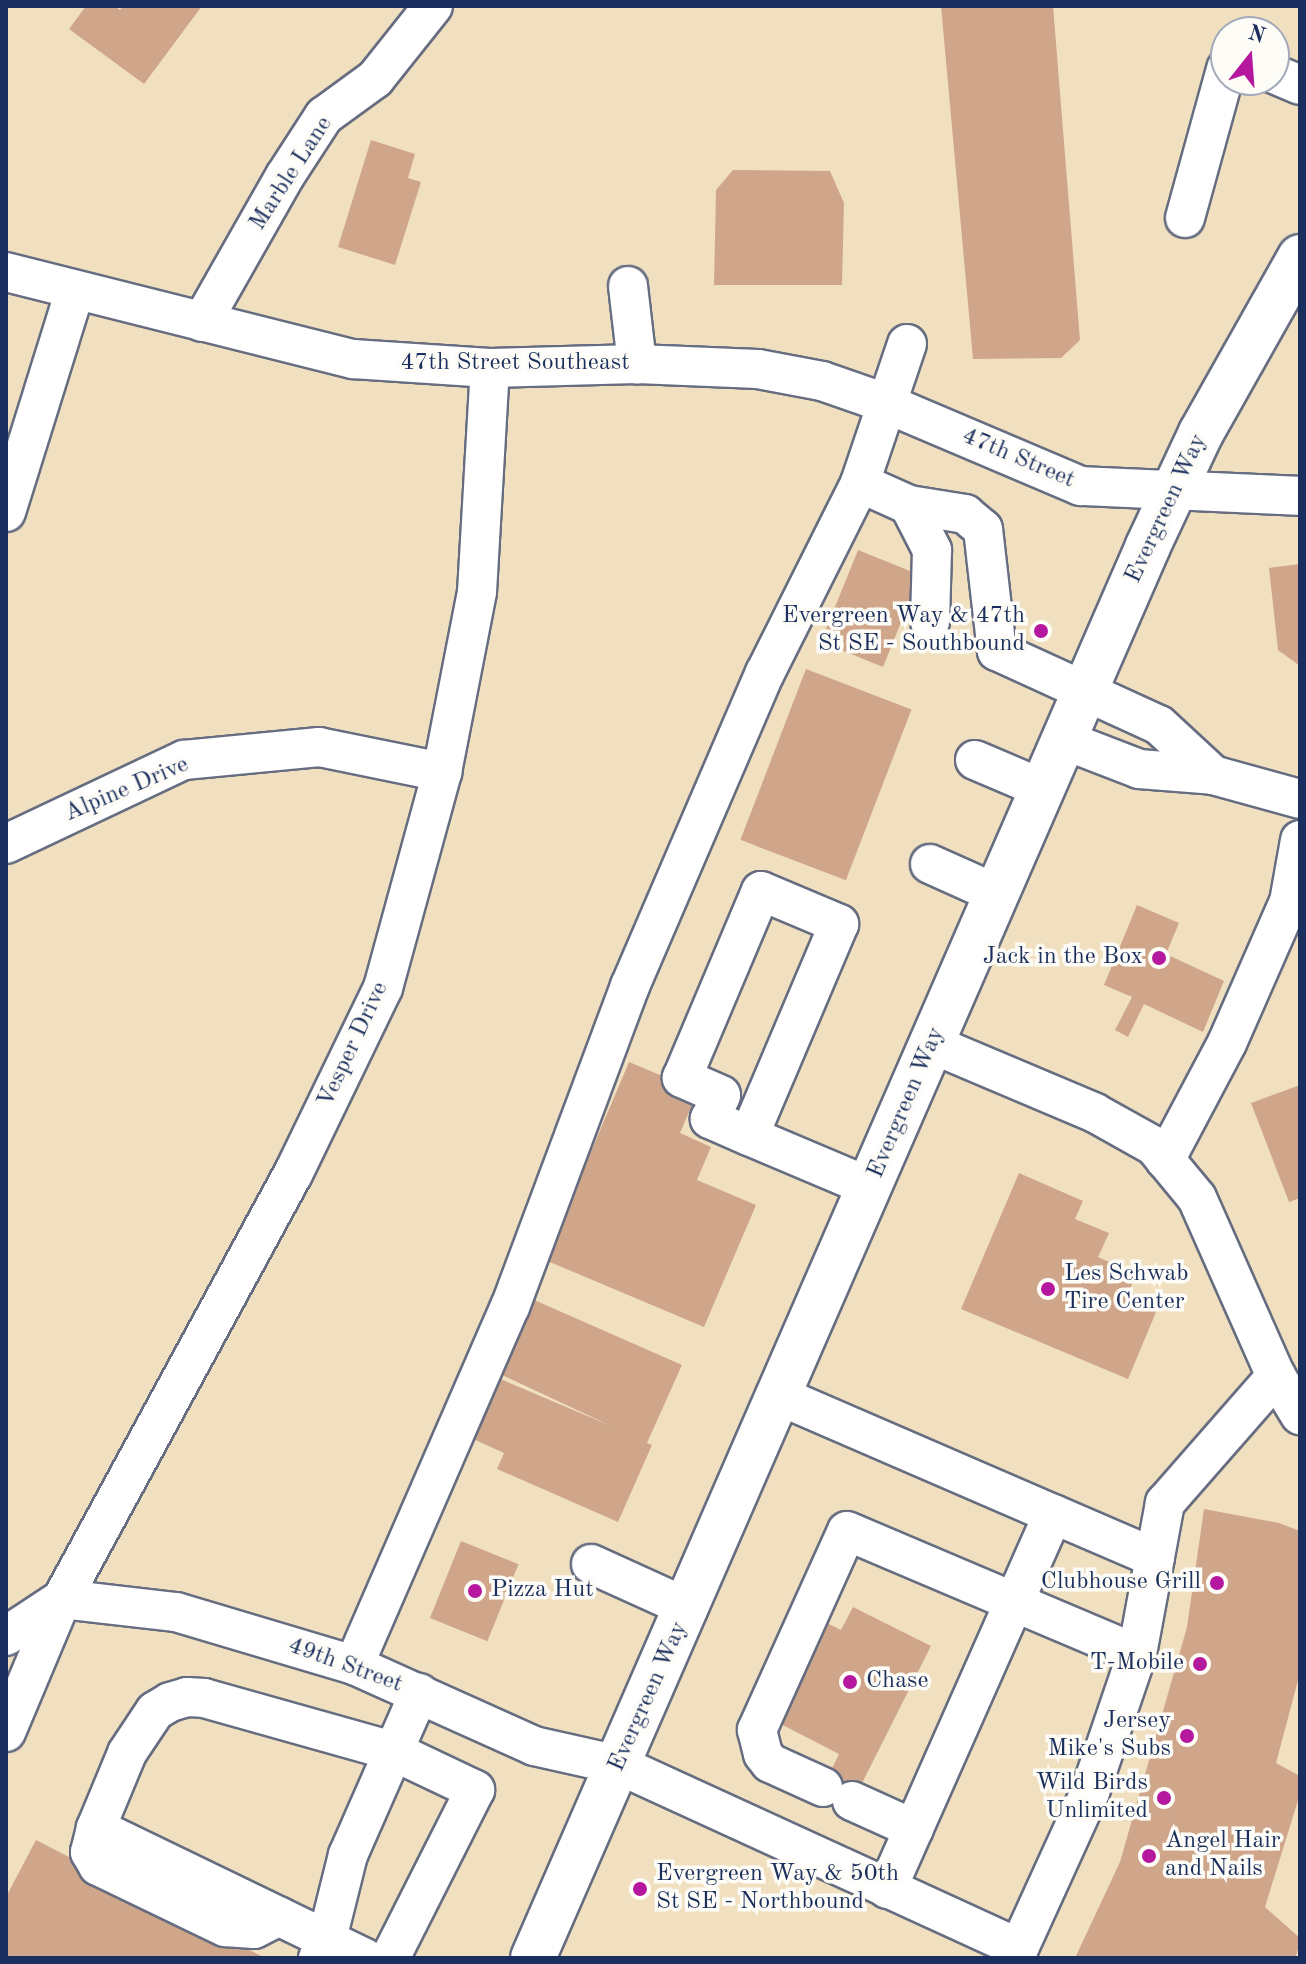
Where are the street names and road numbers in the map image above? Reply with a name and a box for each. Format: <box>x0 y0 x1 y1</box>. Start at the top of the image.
street label: Marble Lane <box>244 112 340 236</box>
street label: 47th Street Southeast <box>400 350 630 378</box>
street label: 47th Street <box>957 422 1079 496</box>
street label: Evergreen Way <box>1120 430 1214 588</box>
street label: Alpine Drive <box>61 751 193 829</box>
street label: Vesper Drive <box>312 978 396 1112</box>
street label: Evergreen Way <box>862 1023 952 1183</box>
street label: Evergreen Way <box>603 1617 695 1777</box>
street label: 49th Street <box>284 1632 406 1700</box>

